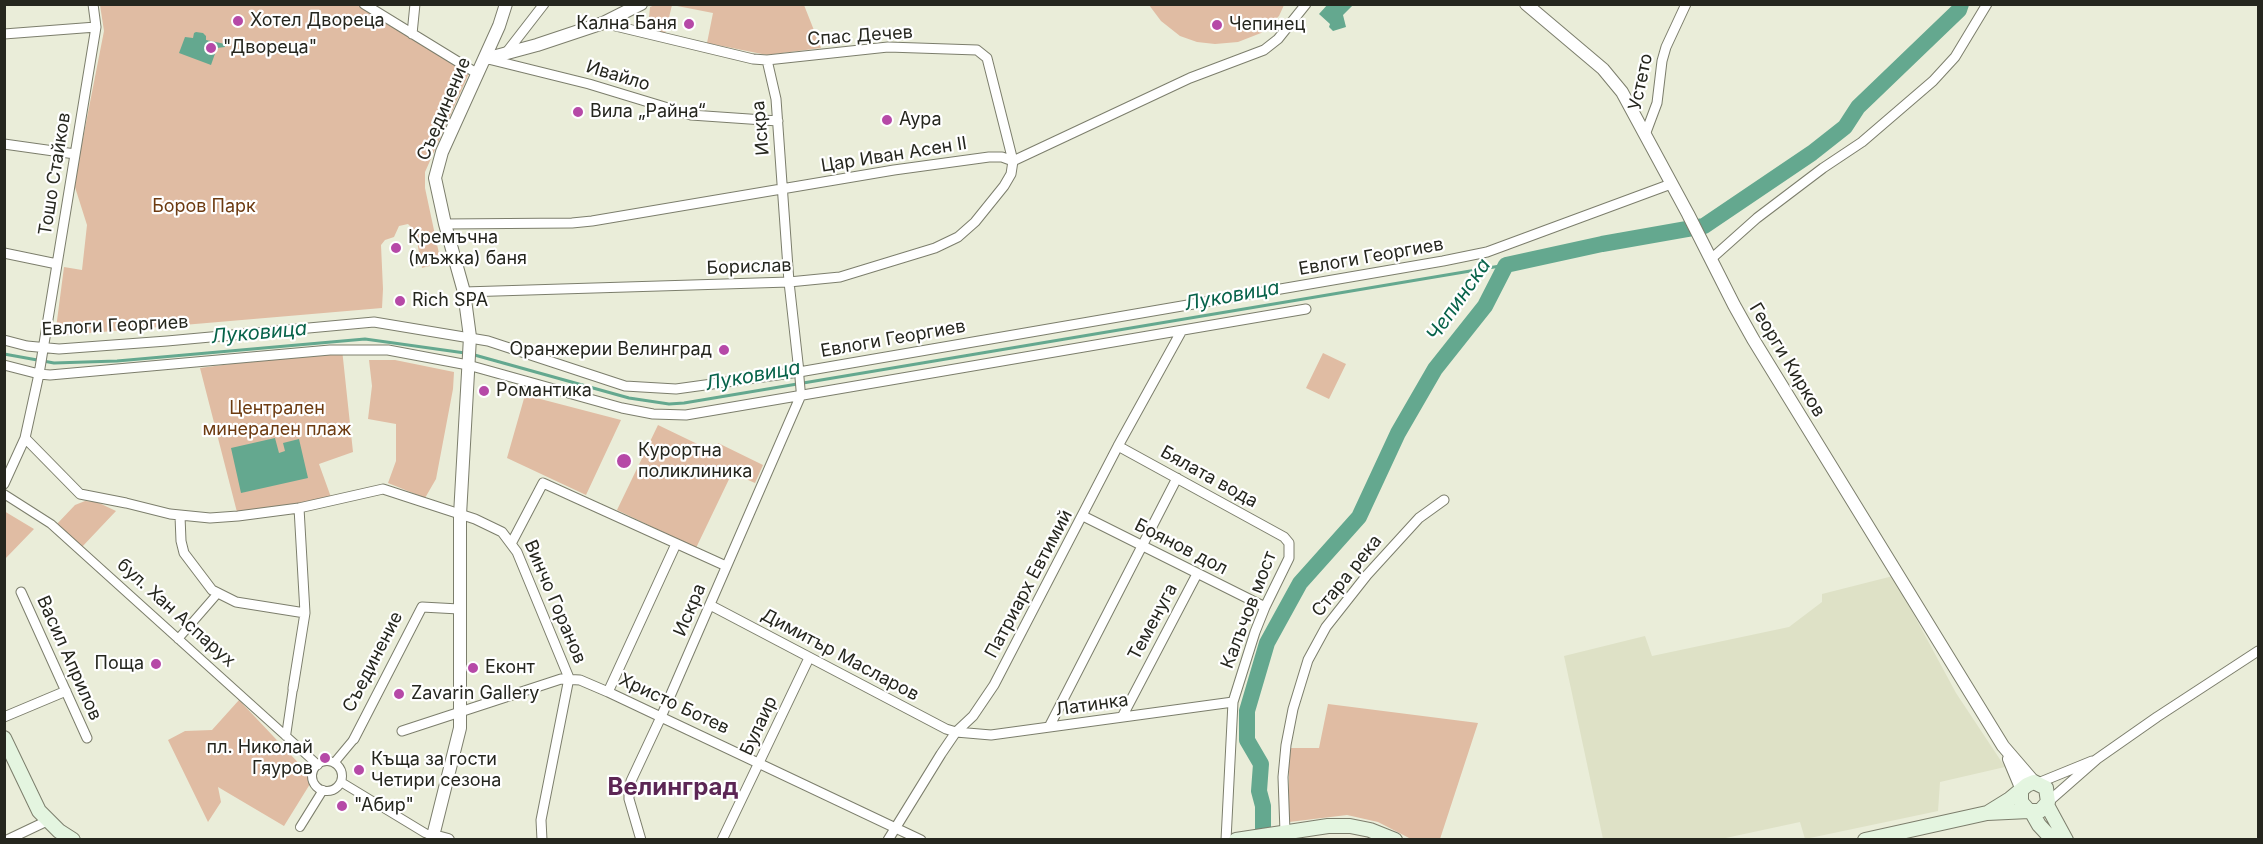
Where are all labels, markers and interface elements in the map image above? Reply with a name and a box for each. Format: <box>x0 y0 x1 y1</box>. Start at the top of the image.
place label: Хотел Двореца <box>250 10 385 32</box>
place label: Кална Баня <box>576 13 677 35</box>
marker: Хотел Двореца <box>231 14 245 28</box>
place label: Чепинец <box>1229 14 1305 36</box>
marker: Кална Баня <box>682 17 696 31</box>
marker: Чепинец <box>1210 18 1224 32</box>
street label: Спас Дечев <box>807 22 913 50</box>
place label: "Двореца" <box>223 37 317 59</box>
marker: "Двореца" <box>204 41 218 55</box>
street label: Устето <box>1624 52 1658 112</box>
street label: Съединение <box>413 54 475 164</box>
street label: Ивайло <box>583 56 653 96</box>
street label: Искра <box>748 100 774 156</box>
place label: Вила „Райна“ <box>590 101 706 123</box>
marker: Вила „Райна“ <box>571 105 585 119</box>
place label: Аура <box>899 109 942 131</box>
street label: Тошо Стайков <box>35 111 75 237</box>
marker: Аура <box>880 113 894 127</box>
street label: Цар Иван Асен II <box>820 133 968 177</box>
park label: Боров Парк <box>152 196 256 218</box>
place label: Кремъчна (мъжка) баня <box>408 227 527 270</box>
street label: Евлоги Георгиев <box>1297 234 1445 280</box>
marker: Кремъчна (мъжка) баня <box>389 241 403 255</box>
water label: Чепинска <box>1422 254 1496 346</box>
street label: Борислав <box>706 255 792 279</box>
water label: Луковица <box>1183 276 1281 316</box>
place label: Rich SPA <box>412 290 488 312</box>
marker: Rich SPA <box>393 294 407 308</box>
street label: Георги Кирков <box>1744 299 1830 421</box>
street label: Евлоги Георгиев <box>41 311 189 341</box>
street label: Евлоги Георгиев <box>819 316 967 362</box>
water label: Луковица <box>210 317 308 349</box>
place label: Оранжерии Велинград <box>510 339 712 361</box>
marker: Оранжерии Велинград <box>717 343 731 357</box>
water label: Луковица <box>704 356 802 396</box>
place label: Романтика <box>496 380 592 402</box>
marker: Романтика <box>477 384 491 398</box>
park label: Централен минерален плаж <box>202 398 352 440</box>
place label: Курортна поликлиника <box>638 440 752 482</box>
street label: Бялата вода <box>1157 441 1261 513</box>
marker: Курортна поликлиника <box>615 452 633 470</box>
street label: Патриарх Евтимий <box>981 506 1077 662</box>
street label: Боянов дол <box>1131 514 1231 580</box>
street label: Стара река <box>1307 531 1387 621</box>
street label: Винчо Горанов <box>519 537 591 667</box>
street label: Калъчов мост <box>1217 548 1281 672</box>
street label: бул. Хан Аспарух <box>112 554 240 672</box>
street label: Теменуга <box>1124 580 1182 664</box>
street label: Искра <box>669 581 711 639</box>
street label: Васил Априлов <box>32 592 106 724</box>
street label: Димитър Масларов <box>758 604 922 706</box>
street label: Съединение <box>338 608 408 716</box>
place label: Поща <box>95 653 144 675</box>
marker: Поща <box>149 657 163 671</box>
place label: Еконт <box>485 657 535 679</box>
marker: Еконт <box>466 661 480 675</box>
street label: Христо Ботев <box>615 669 733 739</box>
place label: Zavarin Gallery <box>411 683 539 705</box>
marker: Zavarin Gallery <box>392 687 406 701</box>
street label: Латинка <box>1054 689 1130 721</box>
street label: Булаир <box>736 693 782 759</box>
place label: пл. Николай Гяуров <box>207 737 313 780</box>
place label: Къща за гости Четири сезона <box>371 749 501 792</box>
marker: пл. Николай Гяуров <box>318 751 332 765</box>
marker: Къща за гости Четири сезона <box>352 763 366 777</box>
district label: Велинград <box>608 774 738 802</box>
place label: "Абир" <box>354 795 414 817</box>
marker: "Абир" <box>335 799 349 813</box>

